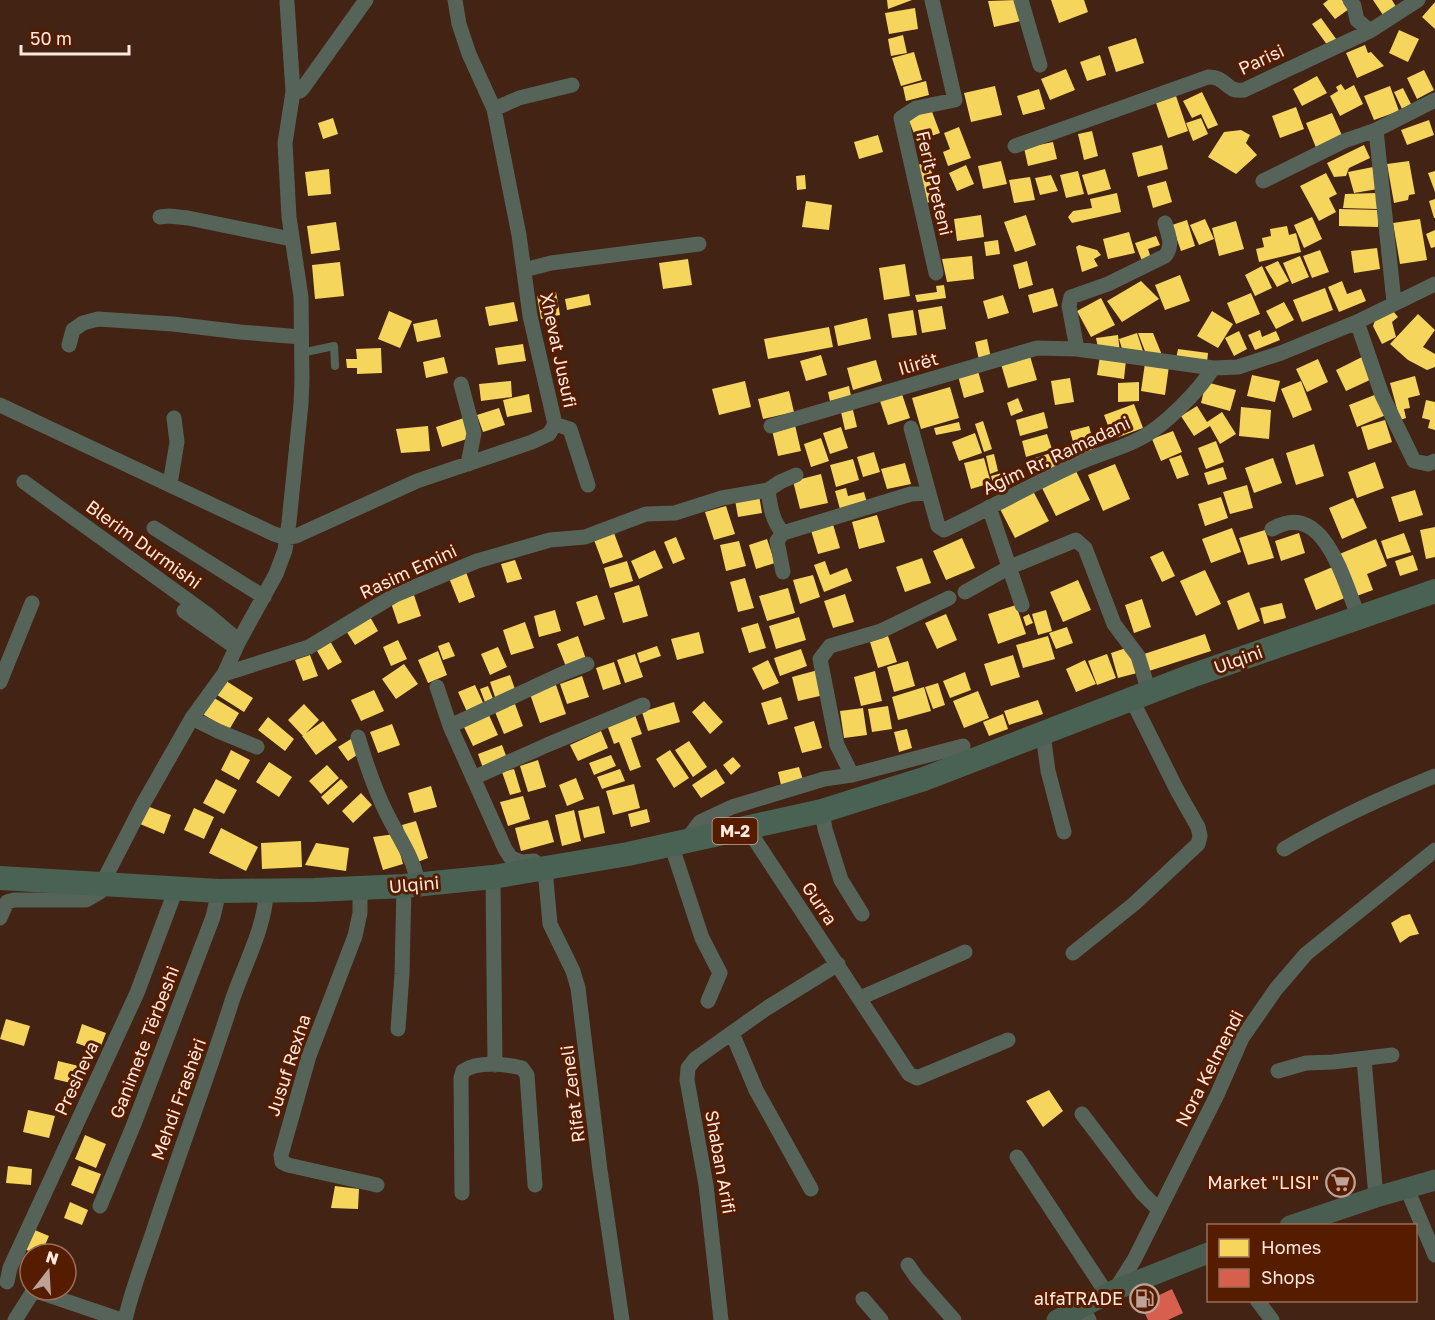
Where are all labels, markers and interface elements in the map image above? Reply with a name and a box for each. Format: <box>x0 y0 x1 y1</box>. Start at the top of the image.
scale bar <box>21 18 129 56</box>
text: 50 m <box>30 27 72 49</box>
street label: Parisi <box>1235 39 1287 79</box>
street label: Ferit Preteni <box>912 128 958 238</box>
street label: Xhevat Jusufi <box>536 291 582 409</box>
street label: Ilirët <box>895 347 941 379</box>
street label: Agim Rr. Ramadani <box>979 411 1133 499</box>
street label: Blerim Durmishi <box>82 495 206 593</box>
street label: Rasim Emini <box>356 539 460 603</box>
street label: Ulqini <box>1211 640 1265 678</box>
road number: M-2 <box>712 818 758 844</box>
street label: Ulqini <box>388 871 440 897</box>
street label: Gurra <box>798 877 842 929</box>
street label: Ganimete Tërbeshi <box>105 963 183 1121</box>
street label: Nora Kelmendi <box>1170 1006 1248 1130</box>
street label: Jusuf Rexha <box>261 1011 315 1119</box>
street label: Mehdi Frashëri <box>146 1035 210 1163</box>
street label: Presheva <box>49 1037 103 1119</box>
street label: Rifat Zeneli <box>555 1044 589 1144</box>
street label: Shaban Arifi <box>701 1108 741 1216</box>
supermarket icon: Market "LISI" <box>1324 1166 1356 1198</box>
place label: Market "LISI" <box>1207 1171 1319 1193</box>
legend <box>1207 1224 1417 1302</box>
text: Homes <box>1261 1236 1321 1258</box>
north arrow <box>18 1242 78 1302</box>
text: N <box>44 1246 61 1269</box>
text: Shops <box>1261 1266 1315 1288</box>
fuel station icon: alfaTRADE <box>1128 1282 1160 1314</box>
place label: alfaTRADE <box>1034 1287 1123 1309</box>

